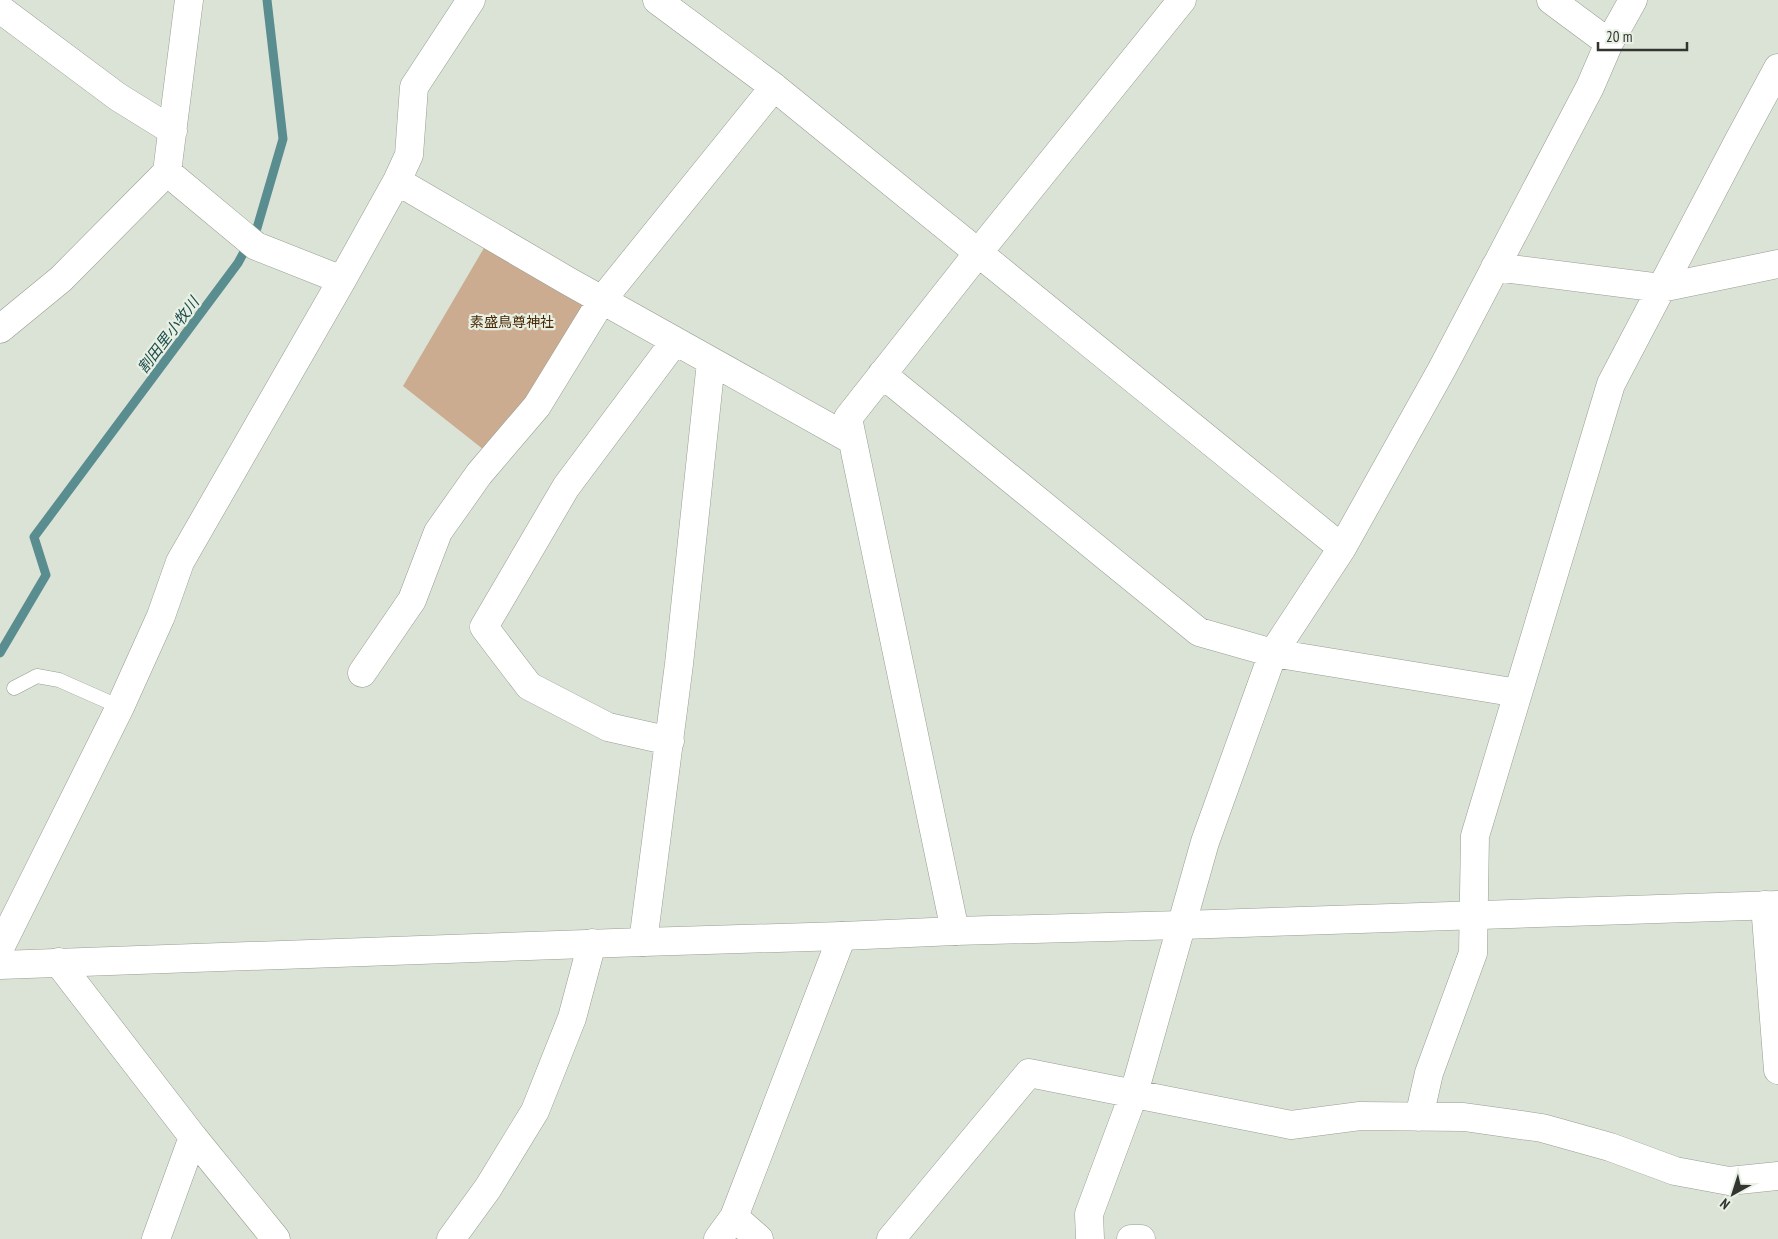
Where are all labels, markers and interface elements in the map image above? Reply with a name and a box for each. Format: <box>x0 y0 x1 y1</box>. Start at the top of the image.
scale bar <box>1598 20 1687 52</box>
text: 20 m <box>1606 27 1632 46</box>
water label: 割田里小牧川 <box>133 292 204 377</box>
park label: 素盛鳥尊神社 <box>470 313 554 331</box>
north arrow <box>1708 1169 1758 1219</box>
text: N <box>1716 1195 1733 1213</box>

